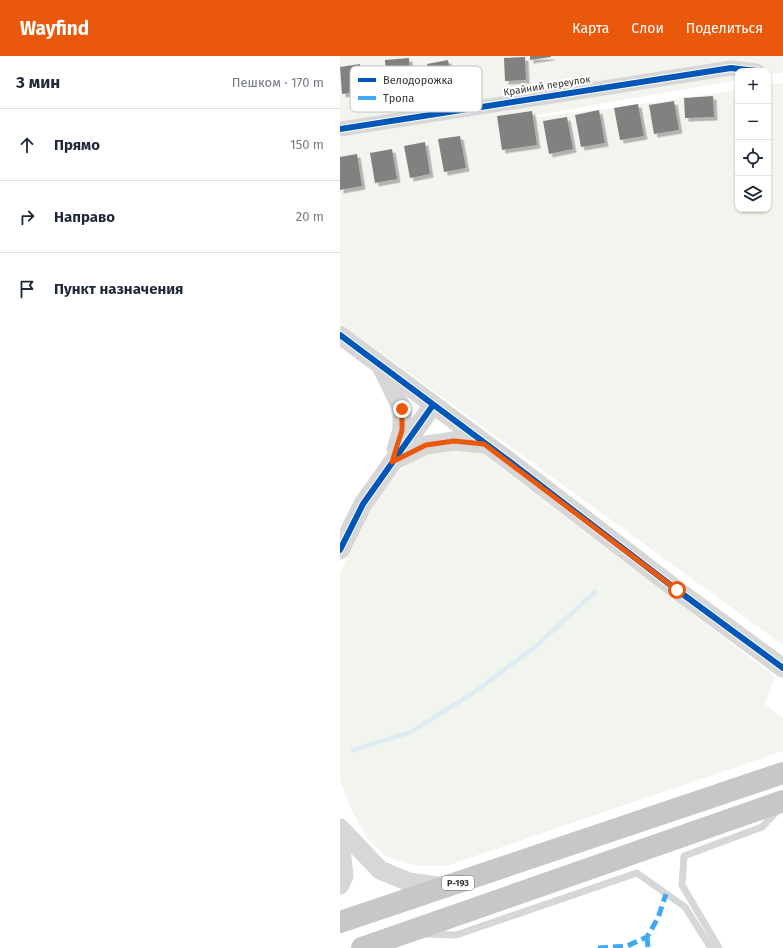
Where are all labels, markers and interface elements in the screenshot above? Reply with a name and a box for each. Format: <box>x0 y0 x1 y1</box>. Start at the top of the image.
text: Wayfind <box>20 17 89 40</box>
text: Карта <box>572 20 609 37</box>
text: Слои <box>631 20 664 37</box>
text: Поделиться <box>686 20 763 37</box>
legend <box>350 66 482 112</box>
map controls <box>735 68 771 212</box>
button: + <box>735 68 771 104</box>
text: 3 мин <box>16 72 60 93</box>
street label: Крайний переулок <box>503 73 592 99</box>
text: Велодорожка <box>383 74 453 87</box>
text: Пешком · 170 m <box>232 75 324 90</box>
text: Тропа <box>383 92 414 105</box>
button: − <box>735 104 771 140</box>
icon: ahead <box>16 134 38 156</box>
text: Прямо <box>54 136 100 154</box>
text: 150 m <box>290 137 324 152</box>
button: locate <box>735 140 771 176</box>
button: layers <box>735 176 771 212</box>
icon: right <box>16 206 38 228</box>
text: Направо <box>54 208 115 226</box>
text: 20 m <box>296 209 324 224</box>
icon: arrive <box>16 278 38 300</box>
text: Пункт назначения <box>54 280 183 298</box>
route end <box>393 400 411 418</box>
route start <box>668 581 686 599</box>
road number: Р-193 <box>442 876 474 890</box>

